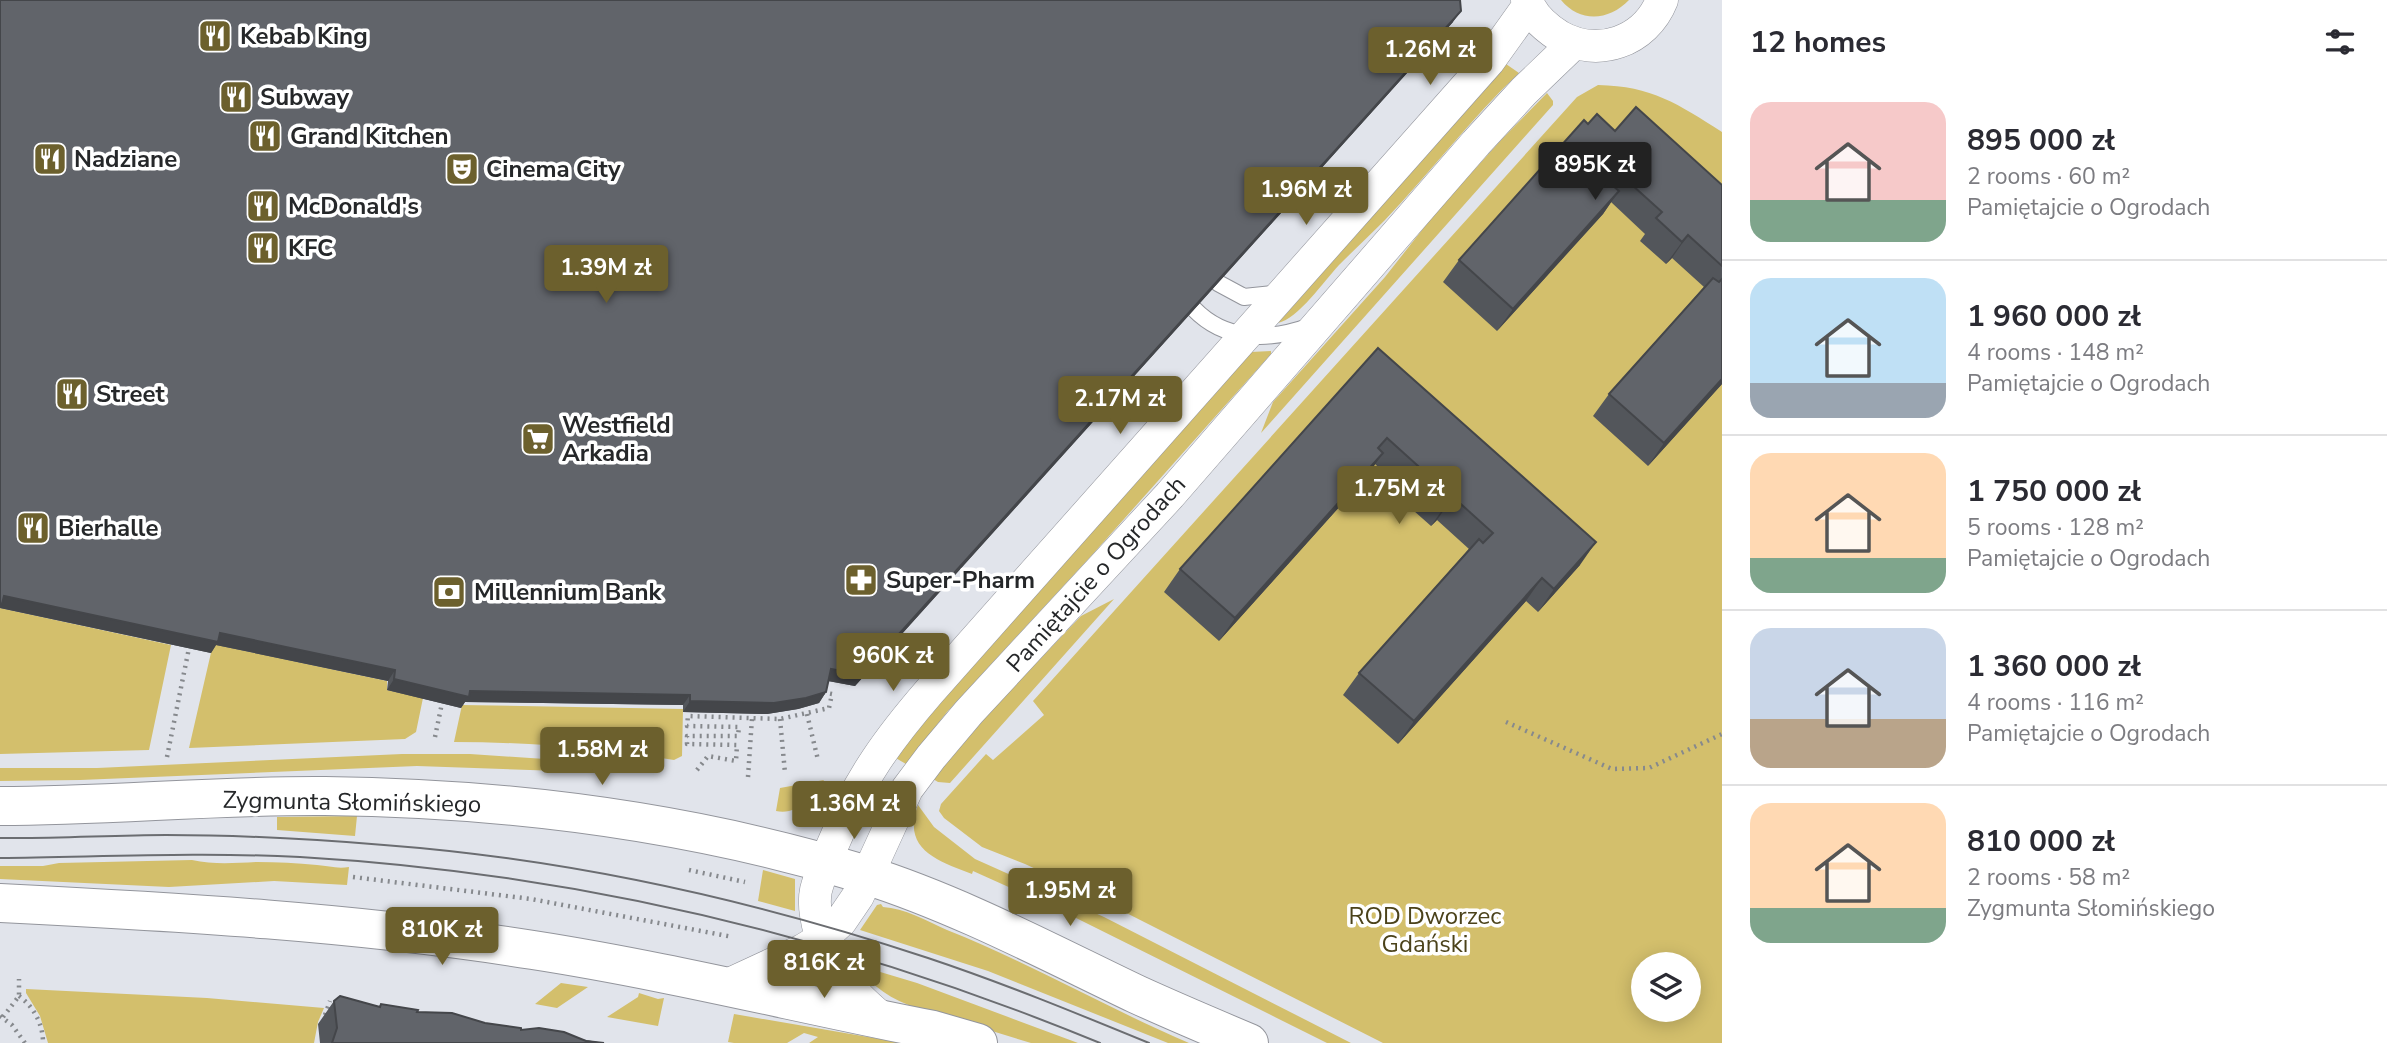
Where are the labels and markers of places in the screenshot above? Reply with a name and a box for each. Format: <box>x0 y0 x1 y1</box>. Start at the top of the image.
restaurant icon: Kebab King <box>196 17 234 55</box>
place label: Kebab King <box>240 20 368 52</box>
pin: 1.26M zł <box>1358 28 1502 87</box>
restaurant icon: Subway <box>217 78 255 116</box>
place label: Subway <box>260 81 349 113</box>
restaurant icon: Grand Kitchen <box>246 117 284 155</box>
place label: Grand Kitchen <box>290 120 449 152</box>
restaurant icon: Nadziane <box>31 140 69 178</box>
pin: 895K zł <box>1530 142 1660 202</box>
place label: Nadziane <box>74 143 177 175</box>
theatre icon: Cinema City <box>443 150 481 188</box>
place label: Cinema City <box>486 153 621 185</box>
pin: 1.96M zł <box>1234 168 1378 227</box>
restaurant icon: McDonald's <box>244 187 282 225</box>
place label: McDonald's <box>288 190 419 222</box>
restaurant icon: KFC <box>244 229 282 267</box>
place label: KFC <box>288 232 333 264</box>
pin: 1.39M zł <box>534 246 678 305</box>
restaurant icon: Street <box>53 375 91 413</box>
pin: 2.17M zł <box>1048 376 1192 436</box>
place label: Street <box>96 378 165 410</box>
place label: Westfield Arkadia <box>562 409 671 469</box>
supermarket icon: Westfield Arkadia <box>519 420 557 458</box>
pin: 1.75M zł <box>1327 466 1471 526</box>
restaurant icon: Bierhalle <box>14 509 52 547</box>
place label: Bierhalle <box>58 512 158 544</box>
pharmacy icon: Super-Pharm <box>842 561 880 599</box>
place label: Super-Pharm <box>886 564 1035 596</box>
bank icon: Millennium Bank <box>430 573 468 611</box>
place label: Millennium Bank <box>474 576 662 608</box>
pin: 960K zł <box>828 634 958 693</box>
pin: 1.58M zł <box>530 728 674 787</box>
pin: 1.36M zł <box>782 782 926 841</box>
pin: 1.95M zł <box>998 869 1142 928</box>
pin: 810K zł <box>377 908 507 967</box>
pin: 816K zł <box>759 940 889 1000</box>

